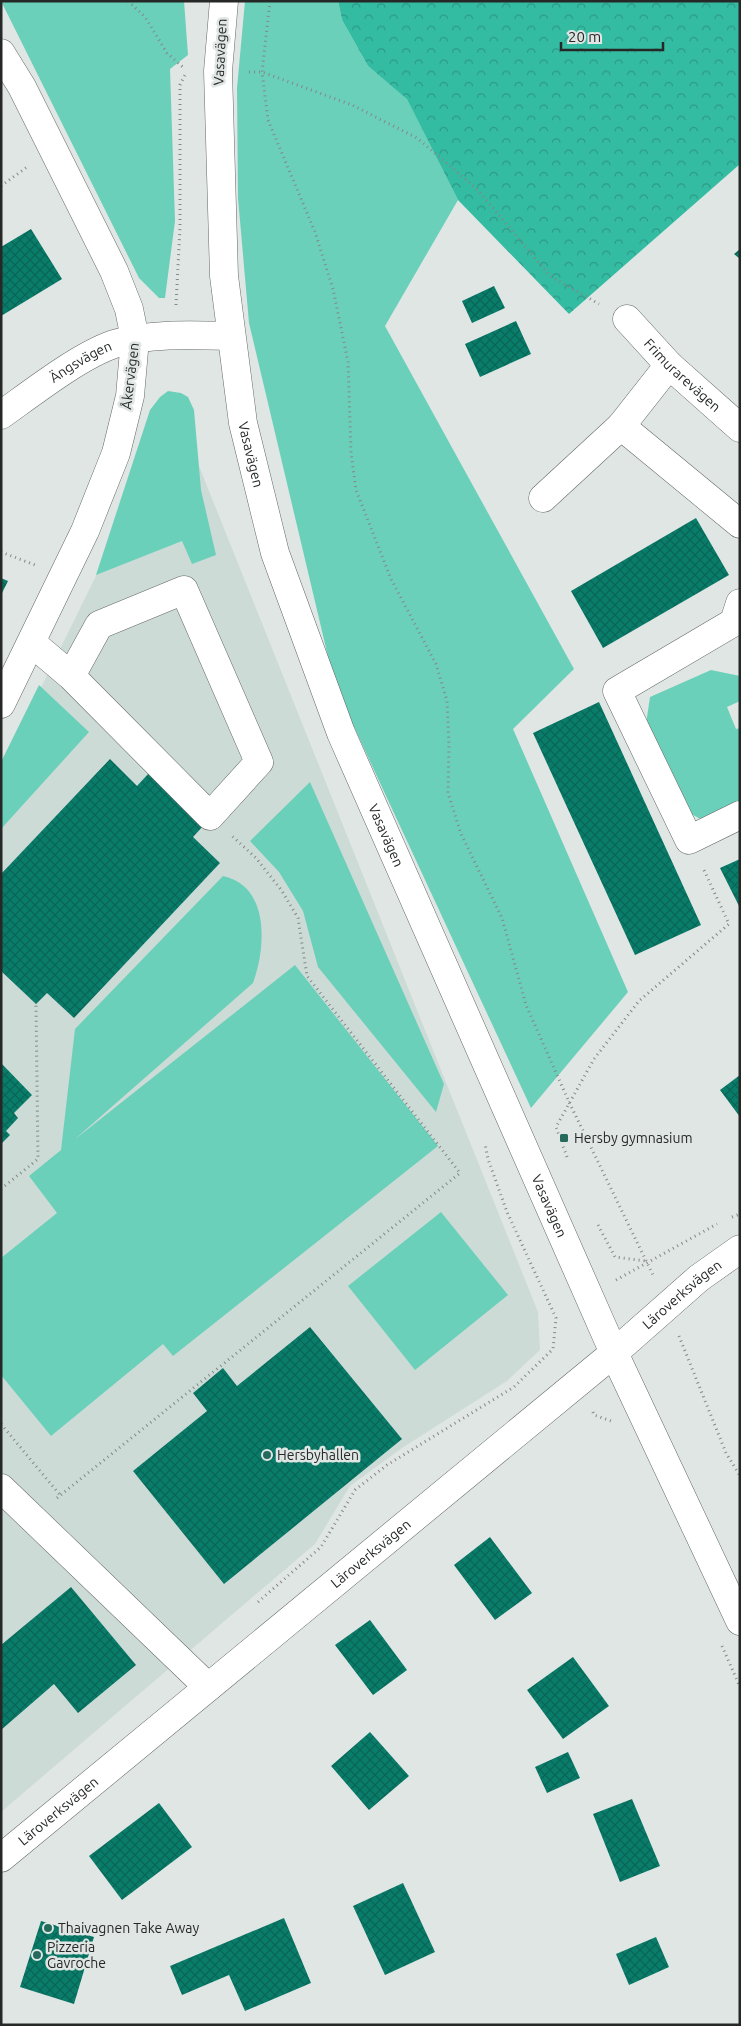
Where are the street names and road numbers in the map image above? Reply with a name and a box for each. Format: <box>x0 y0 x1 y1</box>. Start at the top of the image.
street label: Vasavägen <box>210 18 230 86</box>
street label: Frimurarevägen <box>641 335 724 415</box>
street label: Ängsvägen <box>46 338 114 386</box>
street label: Åkervägen <box>118 342 142 410</box>
street label: Vasavägen <box>235 420 267 489</box>
street label: Vasavägen <box>365 801 407 869</box>
street label: Vasavägen <box>528 1172 570 1240</box>
street label: Läroverksvägen <box>639 1257 725 1332</box>
street label: Läroverksvägen <box>328 1516 414 1591</box>
street label: Läroverksvägen <box>15 1773 101 1848</box>

